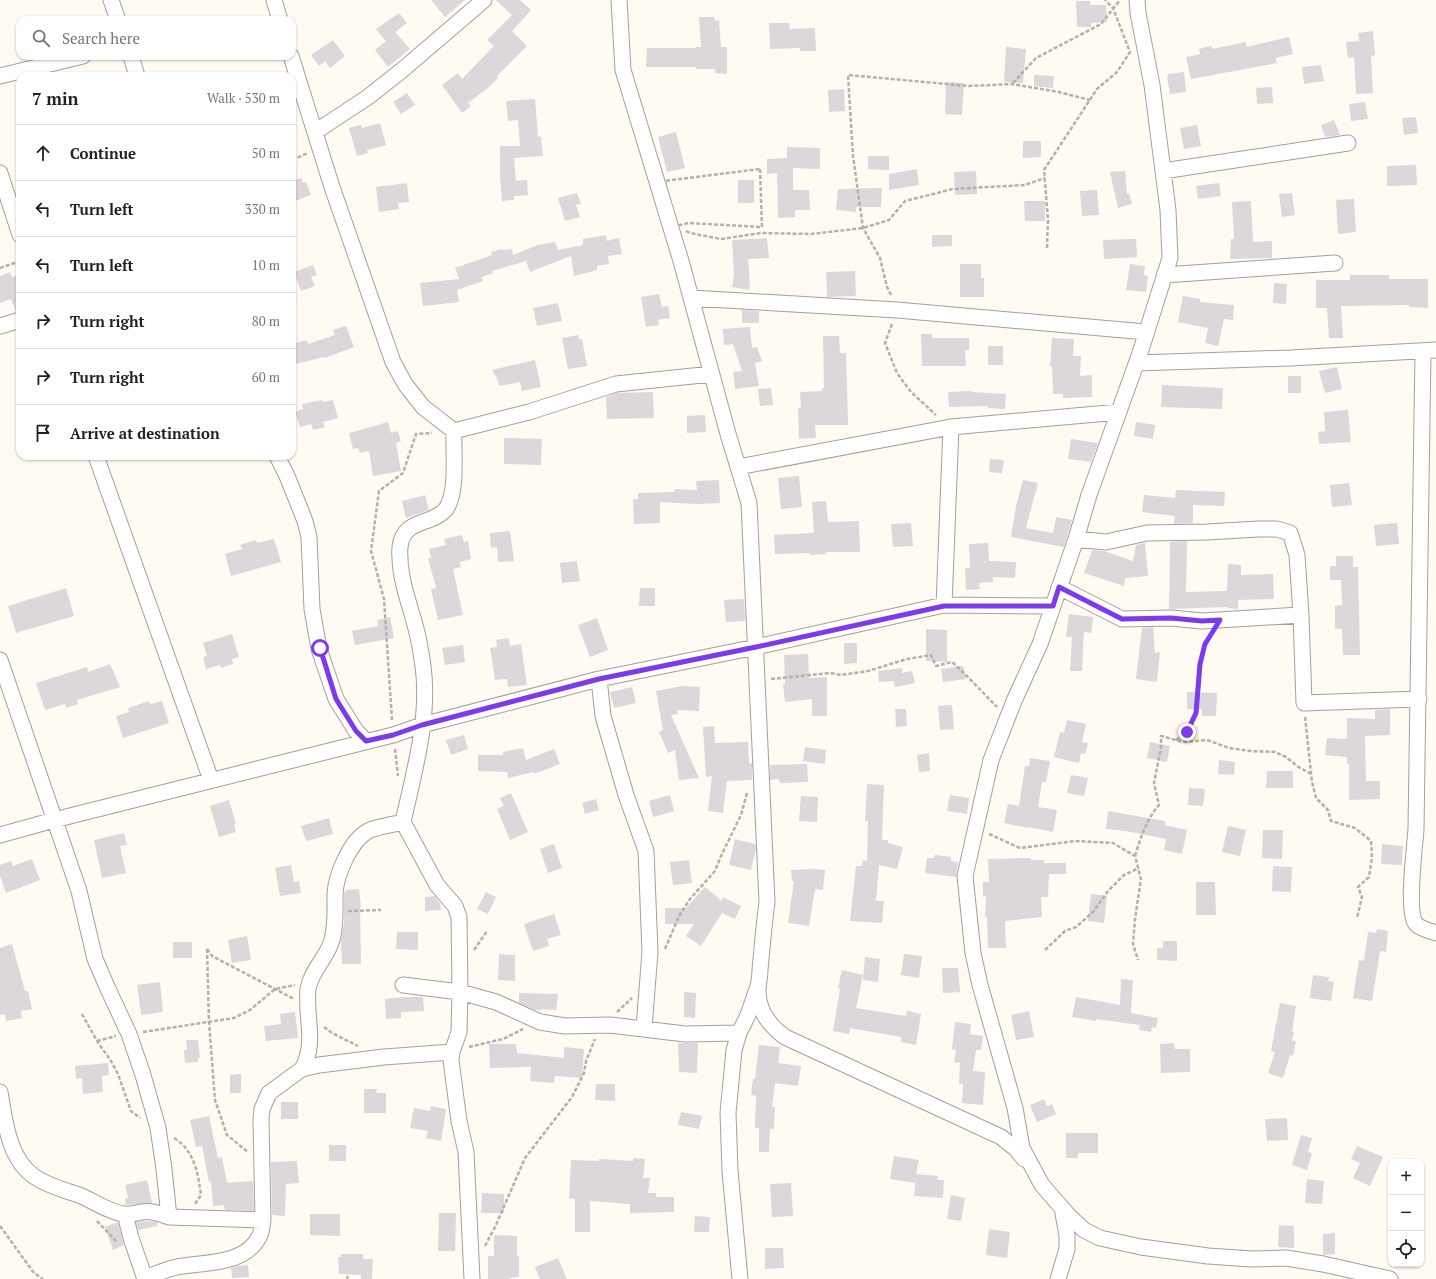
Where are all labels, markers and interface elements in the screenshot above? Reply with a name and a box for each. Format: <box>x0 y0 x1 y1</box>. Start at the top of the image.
search box <box>16 16 296 60</box>
icon: search <box>30 27 52 49</box>
text: Search here <box>62 28 140 48</box>
text: 7 min <box>32 87 79 110</box>
text: Walk · 530 m <box>207 89 280 107</box>
icon: ahead <box>32 142 54 164</box>
text: Continue <box>70 143 136 163</box>
text: 50 m <box>252 144 280 162</box>
icon: left <box>32 198 54 220</box>
text: Turn left <box>70 199 134 219</box>
text: 330 m <box>245 200 280 218</box>
icon: left <box>32 254 54 276</box>
text: Turn left <box>70 255 134 275</box>
text: 10 m <box>252 256 280 274</box>
icon: right <box>32 310 54 332</box>
text: Turn right <box>70 311 145 331</box>
text: 80 m <box>252 312 280 330</box>
icon: right <box>32 366 54 388</box>
text: Turn right <box>70 367 145 387</box>
text: 60 m <box>252 368 280 386</box>
icon: arrive <box>32 422 54 444</box>
text: Arrive at destination <box>70 423 220 443</box>
route start <box>311 639 329 657</box>
route end <box>1178 723 1196 741</box>
map controls <box>1388 1159 1424 1267</box>
button: + <box>1388 1159 1424 1195</box>
button: − <box>1388 1195 1424 1231</box>
button: locate <box>1388 1231 1424 1267</box>

